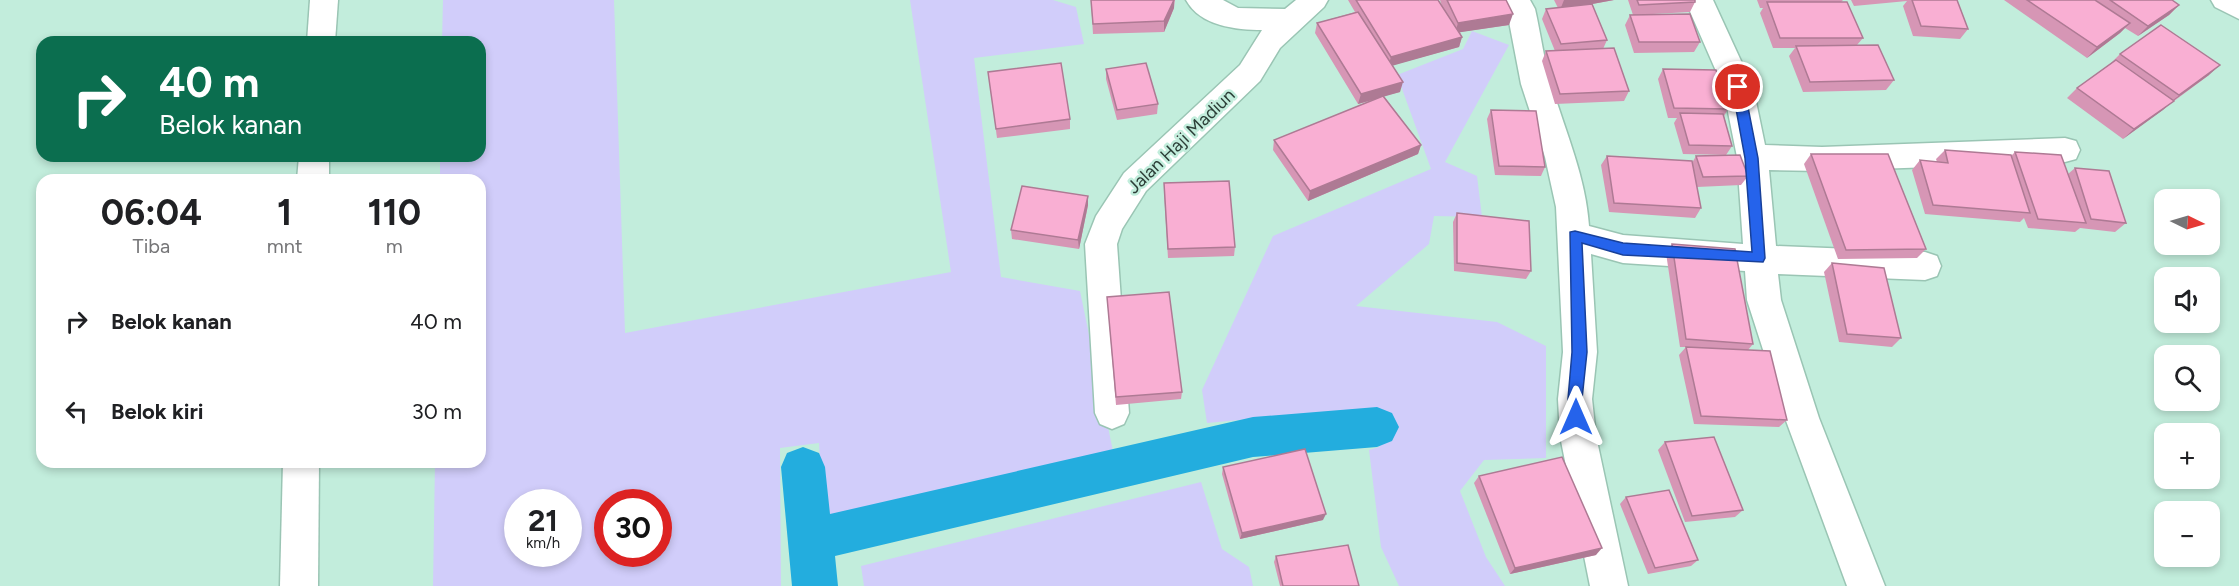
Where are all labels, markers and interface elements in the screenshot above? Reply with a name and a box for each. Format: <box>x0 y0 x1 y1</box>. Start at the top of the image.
text: 40 m <box>159 57 259 108</box>
icon: right <box>60 60 138 138</box>
pin <box>1712 61 1763 112</box>
icon: arrive <box>1721 70 1754 103</box>
street label: Jalan Haji Madiun <box>1122 84 1240 198</box>
text: Belok kanan <box>159 108 302 141</box>
north arrow <box>2154 189 2220 255</box>
map controls <box>2154 189 2220 567</box>
text: 06:04 <box>101 191 202 234</box>
text: 1 <box>277 191 292 234</box>
text: 110 <box>367 191 421 234</box>
text: Tiba <box>133 234 170 258</box>
text: mnt <box>267 234 303 258</box>
text: m <box>386 234 403 258</box>
button: sound <box>2154 267 2220 333</box>
icon: right <box>60 305 93 338</box>
text: Belok kanan <box>111 308 232 335</box>
text: 40 m <box>410 308 462 335</box>
button: search <box>2154 345 2220 411</box>
position arrow <box>1544 385 1608 449</box>
icon: left <box>60 395 93 428</box>
text: Belok kiri <box>111 398 204 425</box>
text: 30 m <box>412 398 462 425</box>
button: + <box>2154 423 2220 489</box>
speed limit sign: 30 <box>594 489 672 567</box>
button: − <box>2154 501 2220 567</box>
text: 21 <box>528 502 558 539</box>
text: km/h <box>526 534 560 552</box>

